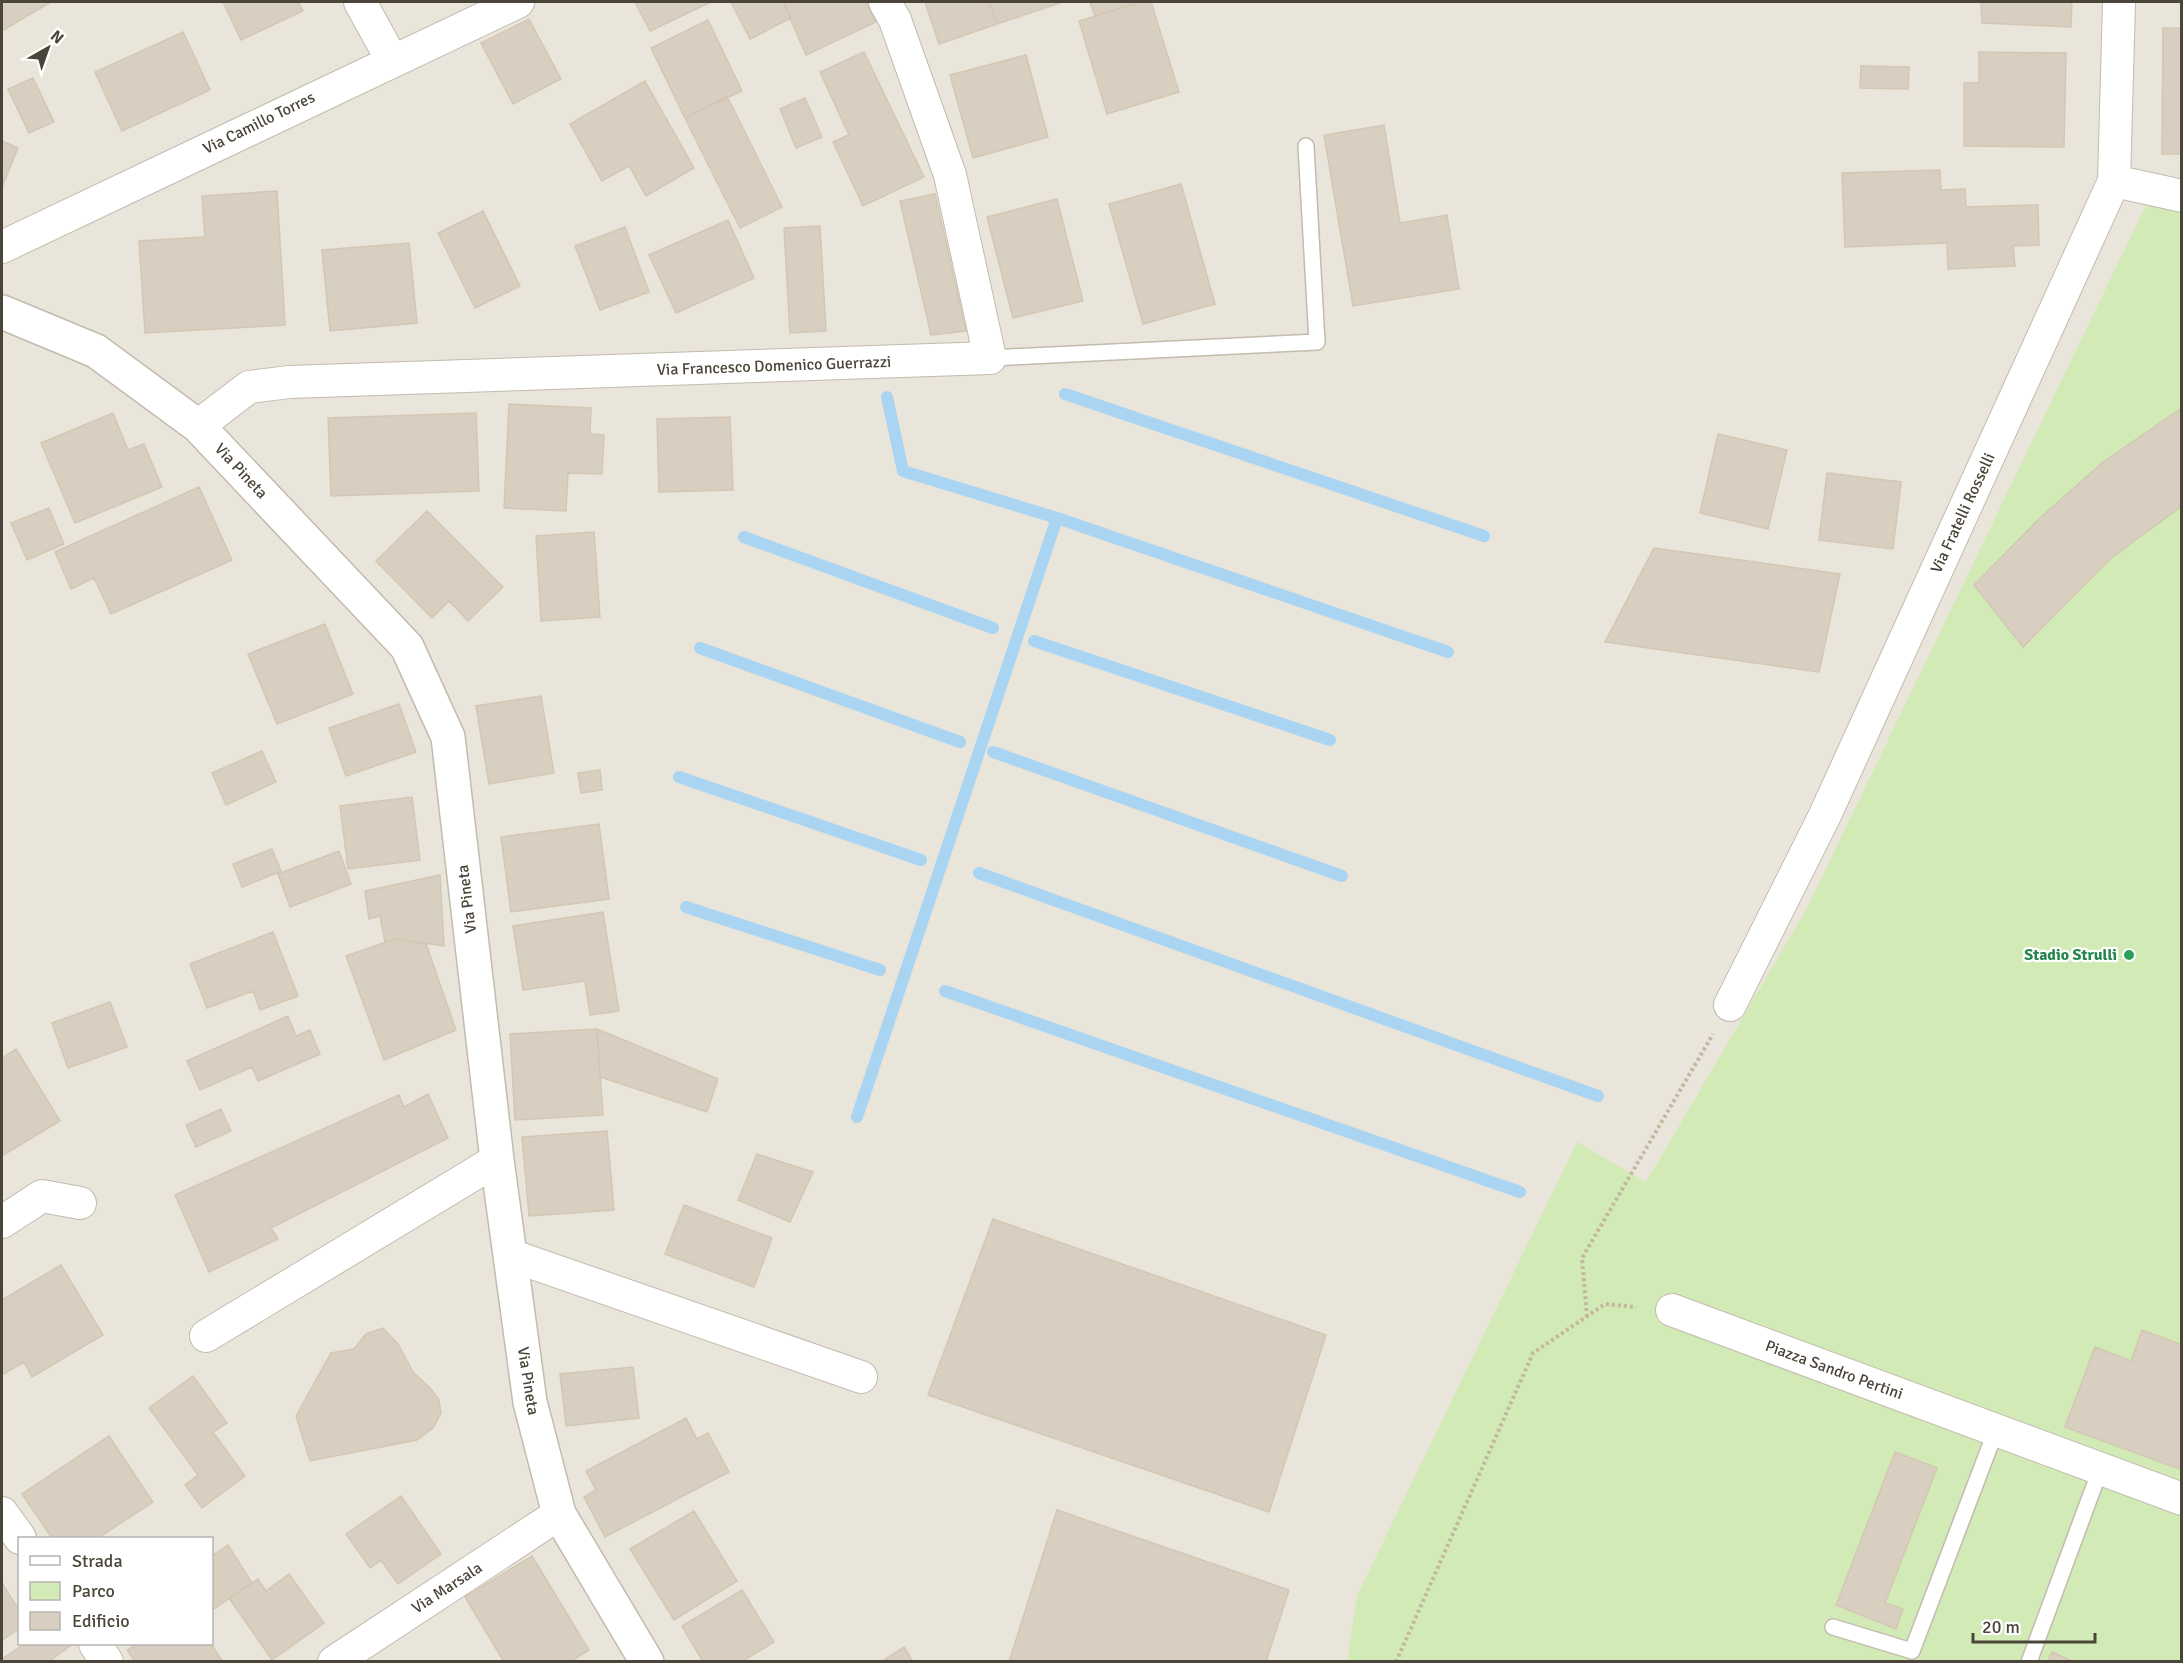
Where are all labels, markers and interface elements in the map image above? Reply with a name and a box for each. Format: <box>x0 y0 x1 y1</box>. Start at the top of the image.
north arrow <box>18 18 78 78</box>
text: N <box>46 26 68 49</box>
street label: Via Camillo Torres <box>200 87 318 159</box>
street label: Via Francesco Domenico Guerrazzi <box>656 352 892 380</box>
street label: Via Pineta <box>210 439 272 503</box>
street label: Via Fratelli Rosselli <box>1926 450 2000 576</box>
street label: Via Pineta <box>453 864 481 934</box>
place label: Stadio Strulli <box>2024 945 2117 965</box>
marker: Stadio Strulli <box>2122 948 2136 962</box>
street label: Piazza Sandro Pertini <box>1762 1336 1906 1404</box>
street label: Via Pineta <box>513 1345 543 1417</box>
legend <box>18 1537 213 1645</box>
text: Strada <box>72 1550 123 1572</box>
street label: Via Marsala <box>408 1558 486 1618</box>
text: Parco <box>72 1580 115 1602</box>
scale bar <box>1973 1606 2094 1644</box>
text: Edificio <box>72 1610 130 1632</box>
text: 20 m <box>1982 1616 2020 1638</box>

